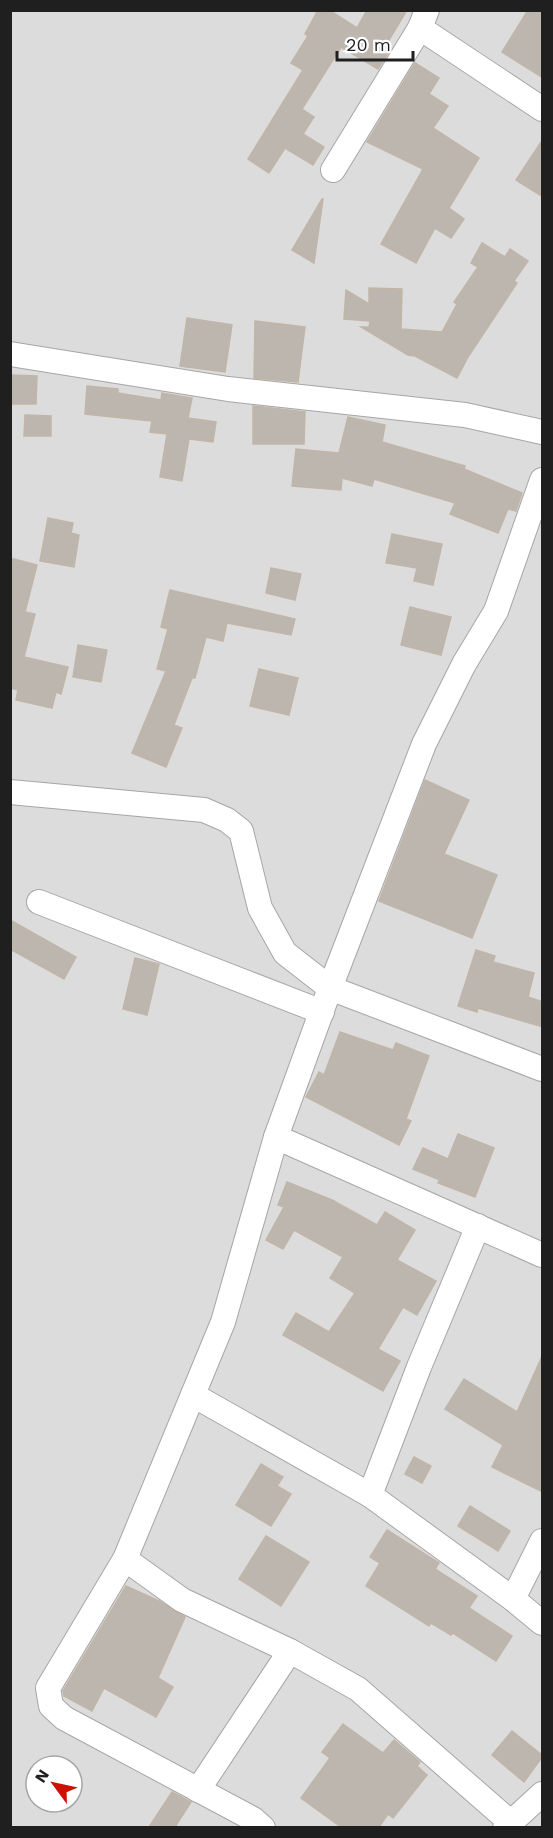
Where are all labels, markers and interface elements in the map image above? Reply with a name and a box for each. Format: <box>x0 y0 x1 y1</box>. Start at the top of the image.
scale bar <box>337 24 414 62</box>
text: 20 m <box>346 34 391 55</box>
north arrow <box>24 1754 84 1814</box>
text: N <box>31 1766 53 1786</box>

